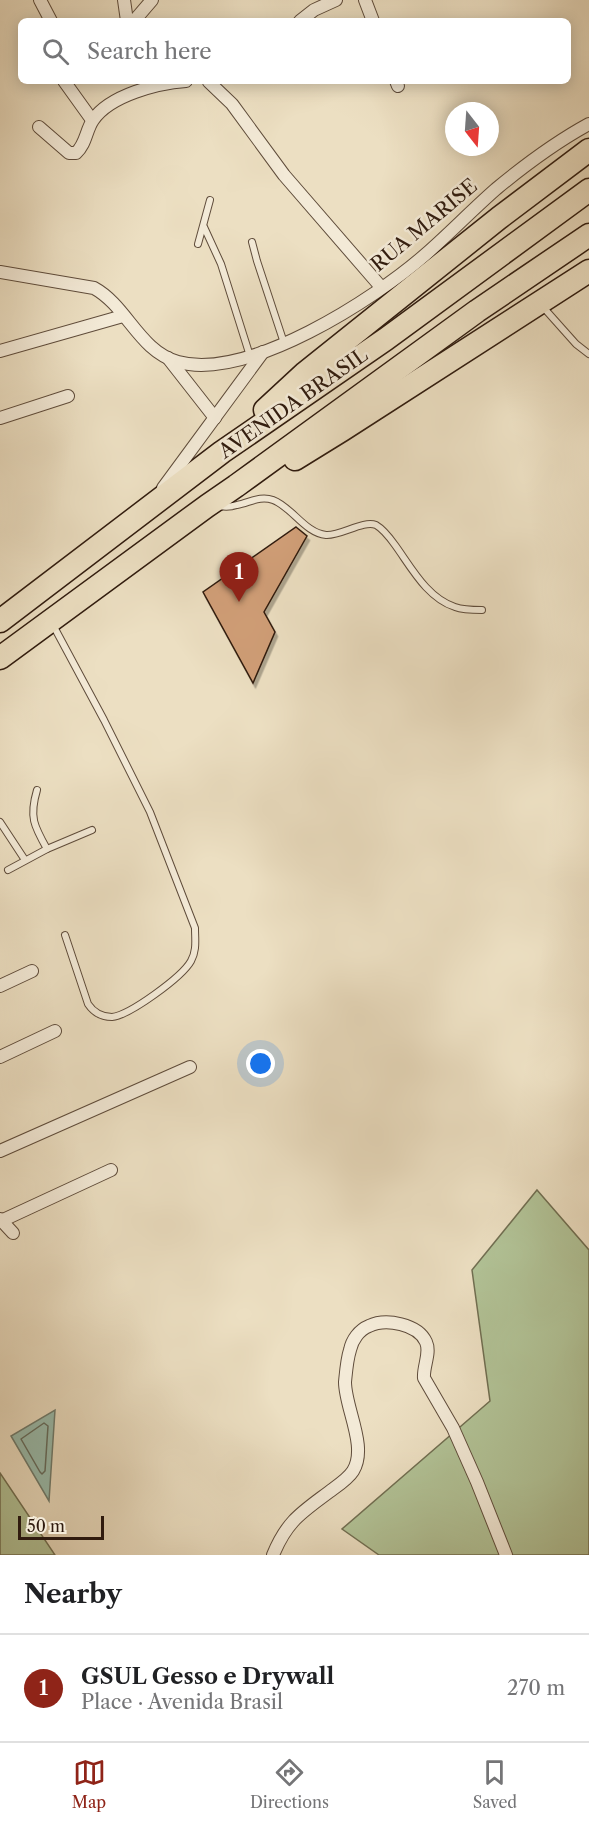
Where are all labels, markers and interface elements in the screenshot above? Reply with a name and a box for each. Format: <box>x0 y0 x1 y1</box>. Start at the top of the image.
search box <box>18 18 571 84</box>
icon: search <box>39 35 72 68</box>
text: Search here <box>87 38 212 65</box>
north arrow <box>445 102 499 156</box>
street label: RUA MARISE <box>366 174 482 276</box>
street label: AVENIDA BRASIL <box>213 343 372 464</box>
pin: 1 <box>220 552 258 602</box>
your location <box>246 1049 275 1078</box>
scale bar <box>18 1513 104 1540</box>
text: 50 m <box>27 1516 65 1536</box>
text: Nearby <box>24 1578 122 1610</box>
text: GSUL Gesso e Drywall <box>81 1663 334 1690</box>
text: 1 <box>39 1676 48 1700</box>
text: 270 m <box>507 1676 565 1700</box>
text: Place · Avenida Brasil <box>81 1690 283 1714</box>
tab: Map <box>72 1756 106 1812</box>
tab: Directions <box>250 1756 329 1812</box>
tab: Saved <box>473 1756 517 1812</box>

